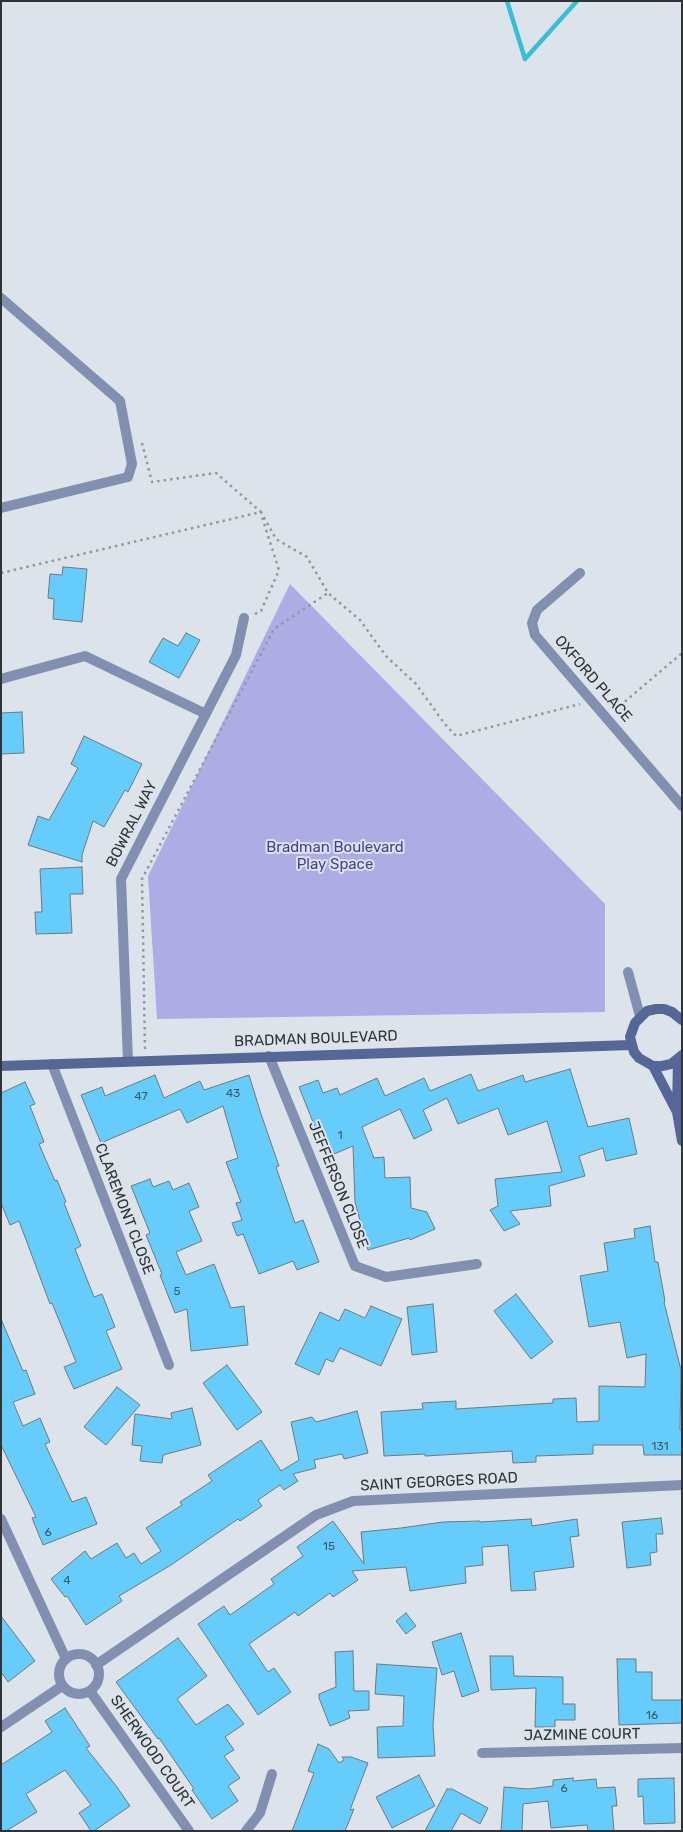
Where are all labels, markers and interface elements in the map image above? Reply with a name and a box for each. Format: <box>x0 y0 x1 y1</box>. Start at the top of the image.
street label: OXFORD PLACE <box>550 632 636 726</box>
street label: BOWRAL WAY <box>103 778 161 870</box>
park label: Bradman Boulevard Play Space <box>266 839 404 874</box>
street label: BRADMAN BOULEVARD <box>234 1027 398 1051</box>
house number: 43 <box>226 1087 240 1101</box>
house number: 47 <box>134 1090 148 1104</box>
street label: JEFFERSON CLOSE <box>304 1119 372 1251</box>
house number: 1 <box>337 1129 343 1143</box>
street label: CLAREMONT CLOSE <box>91 1141 157 1277</box>
house number: 5 <box>173 1285 181 1299</box>
house number: 131 <box>651 1440 669 1454</box>
street label: SAINT GEORGES ROAD <box>360 1469 518 1495</box>
house number: 6 <box>44 1526 52 1540</box>
house number: 15 <box>323 1540 335 1554</box>
house number: 4 <box>63 1574 71 1588</box>
street label: SHERWOOD COURT <box>106 1692 198 1812</box>
house number: 16 <box>646 1709 658 1723</box>
street label: JAZMINE COURT <box>524 1725 640 1745</box>
house number: 6 <box>560 1782 568 1796</box>

